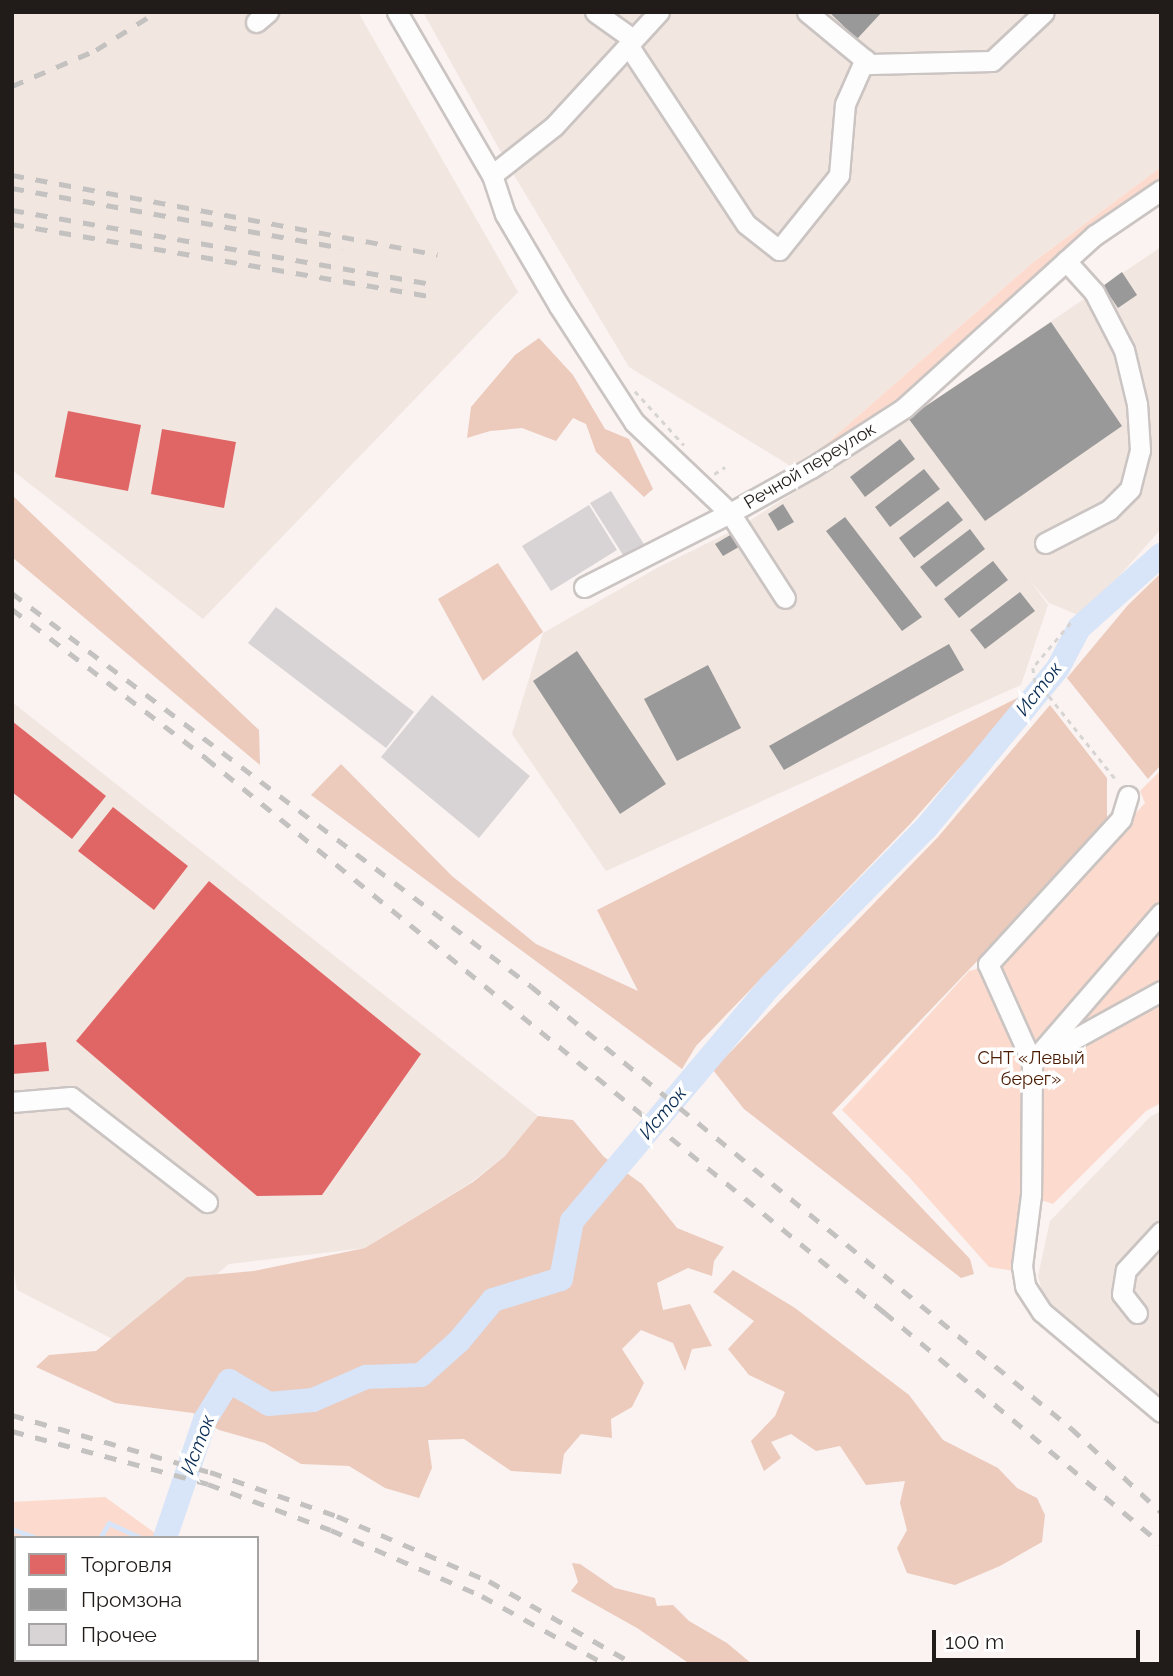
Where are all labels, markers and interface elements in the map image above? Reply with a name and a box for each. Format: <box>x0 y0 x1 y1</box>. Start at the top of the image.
street label: Речной переулок <box>740 418 880 514</box>
water label: Исток <box>1011 658 1067 720</box>
park label: СНТ «Левый берег» <box>977 1048 1085 1090</box>
water label: Исток <box>635 1082 691 1144</box>
water label: Исток <box>176 1412 220 1478</box>
legend <box>14 1536 259 1662</box>
text: Торговля <box>81 1552 172 1577</box>
text: Промзона <box>81 1587 182 1612</box>
scale bar <box>935 1616 1143 1660</box>
text: Прочее <box>81 1622 157 1647</box>
text: 100 m <box>945 1629 1004 1654</box>

